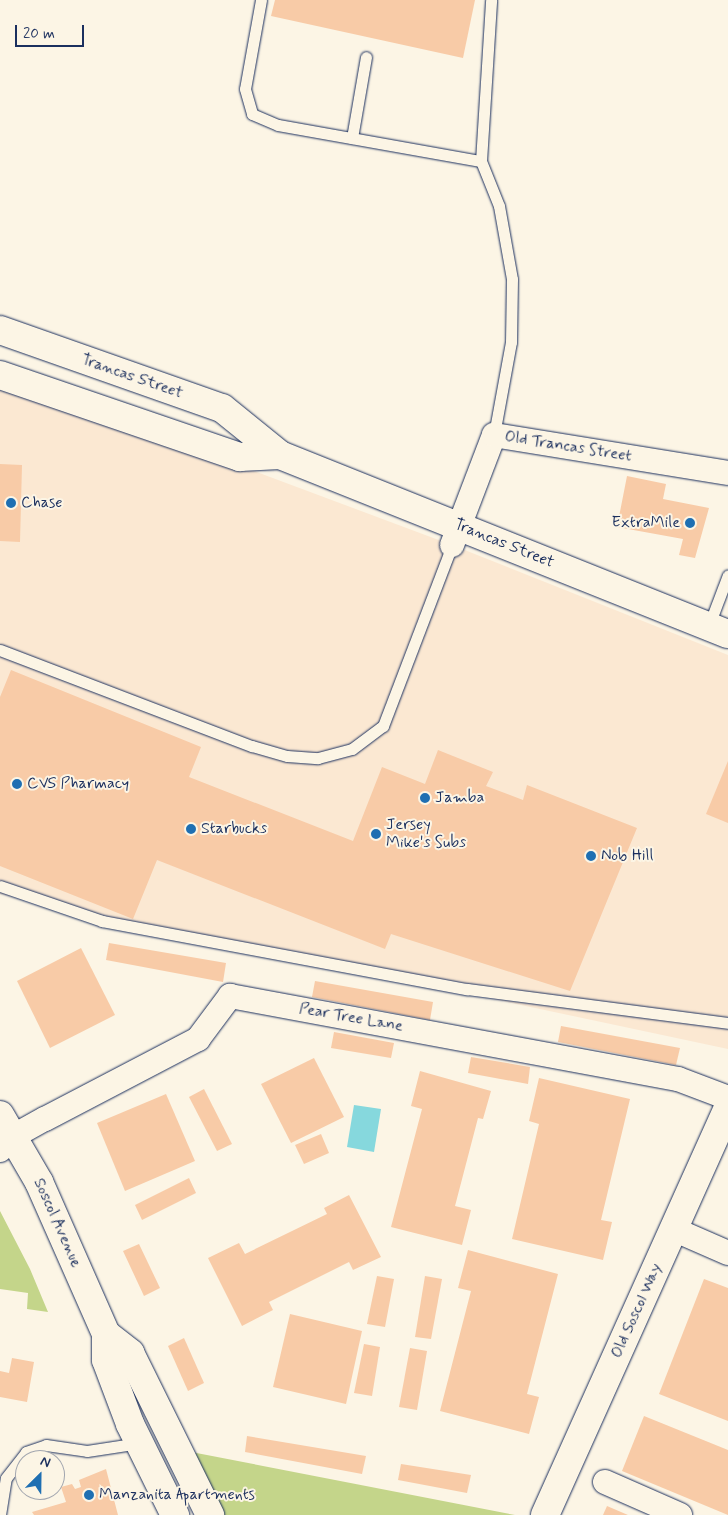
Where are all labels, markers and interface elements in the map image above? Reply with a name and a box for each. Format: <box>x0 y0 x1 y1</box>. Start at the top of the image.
scale bar <box>18 15 86 47</box>
text: 20 m <box>23 24 55 44</box>
street label: Trancas Street <box>79 351 185 403</box>
street label: Old Trancas Street <box>501 427 635 467</box>
place label: Chase <box>21 493 62 513</box>
marker: Chase <box>5 497 17 509</box>
place label: ExtraMile <box>611 513 680 533</box>
street label: Trancas Street <box>451 515 557 573</box>
marker: ExtraMile <box>684 517 696 529</box>
place label: CVS Pharmacy <box>27 774 129 794</box>
marker: CVS Pharmacy <box>11 778 23 790</box>
place label: Jamba <box>435 788 484 808</box>
marker: Jamba <box>419 792 431 804</box>
place label: Jersey Mike's Subs <box>386 815 467 853</box>
place label: Starbucks <box>201 819 267 839</box>
marker: Starbucks <box>185 823 197 835</box>
marker: Jersey Mike's Subs <box>370 828 382 840</box>
place label: Nob Hill <box>601 846 653 866</box>
marker: Nob Hill <box>585 850 597 862</box>
street label: Pear Tree Lane <box>299 1000 403 1036</box>
street label: Soscol Avenue <box>29 1176 85 1270</box>
street label: Old Soscol Way <box>607 1261 667 1361</box>
north arrow <box>15 1450 65 1500</box>
text: N <box>38 1452 53 1472</box>
place label: Manzanita Apartments <box>99 1485 255 1505</box>
marker: Manzanita Apartments <box>83 1489 95 1501</box>

